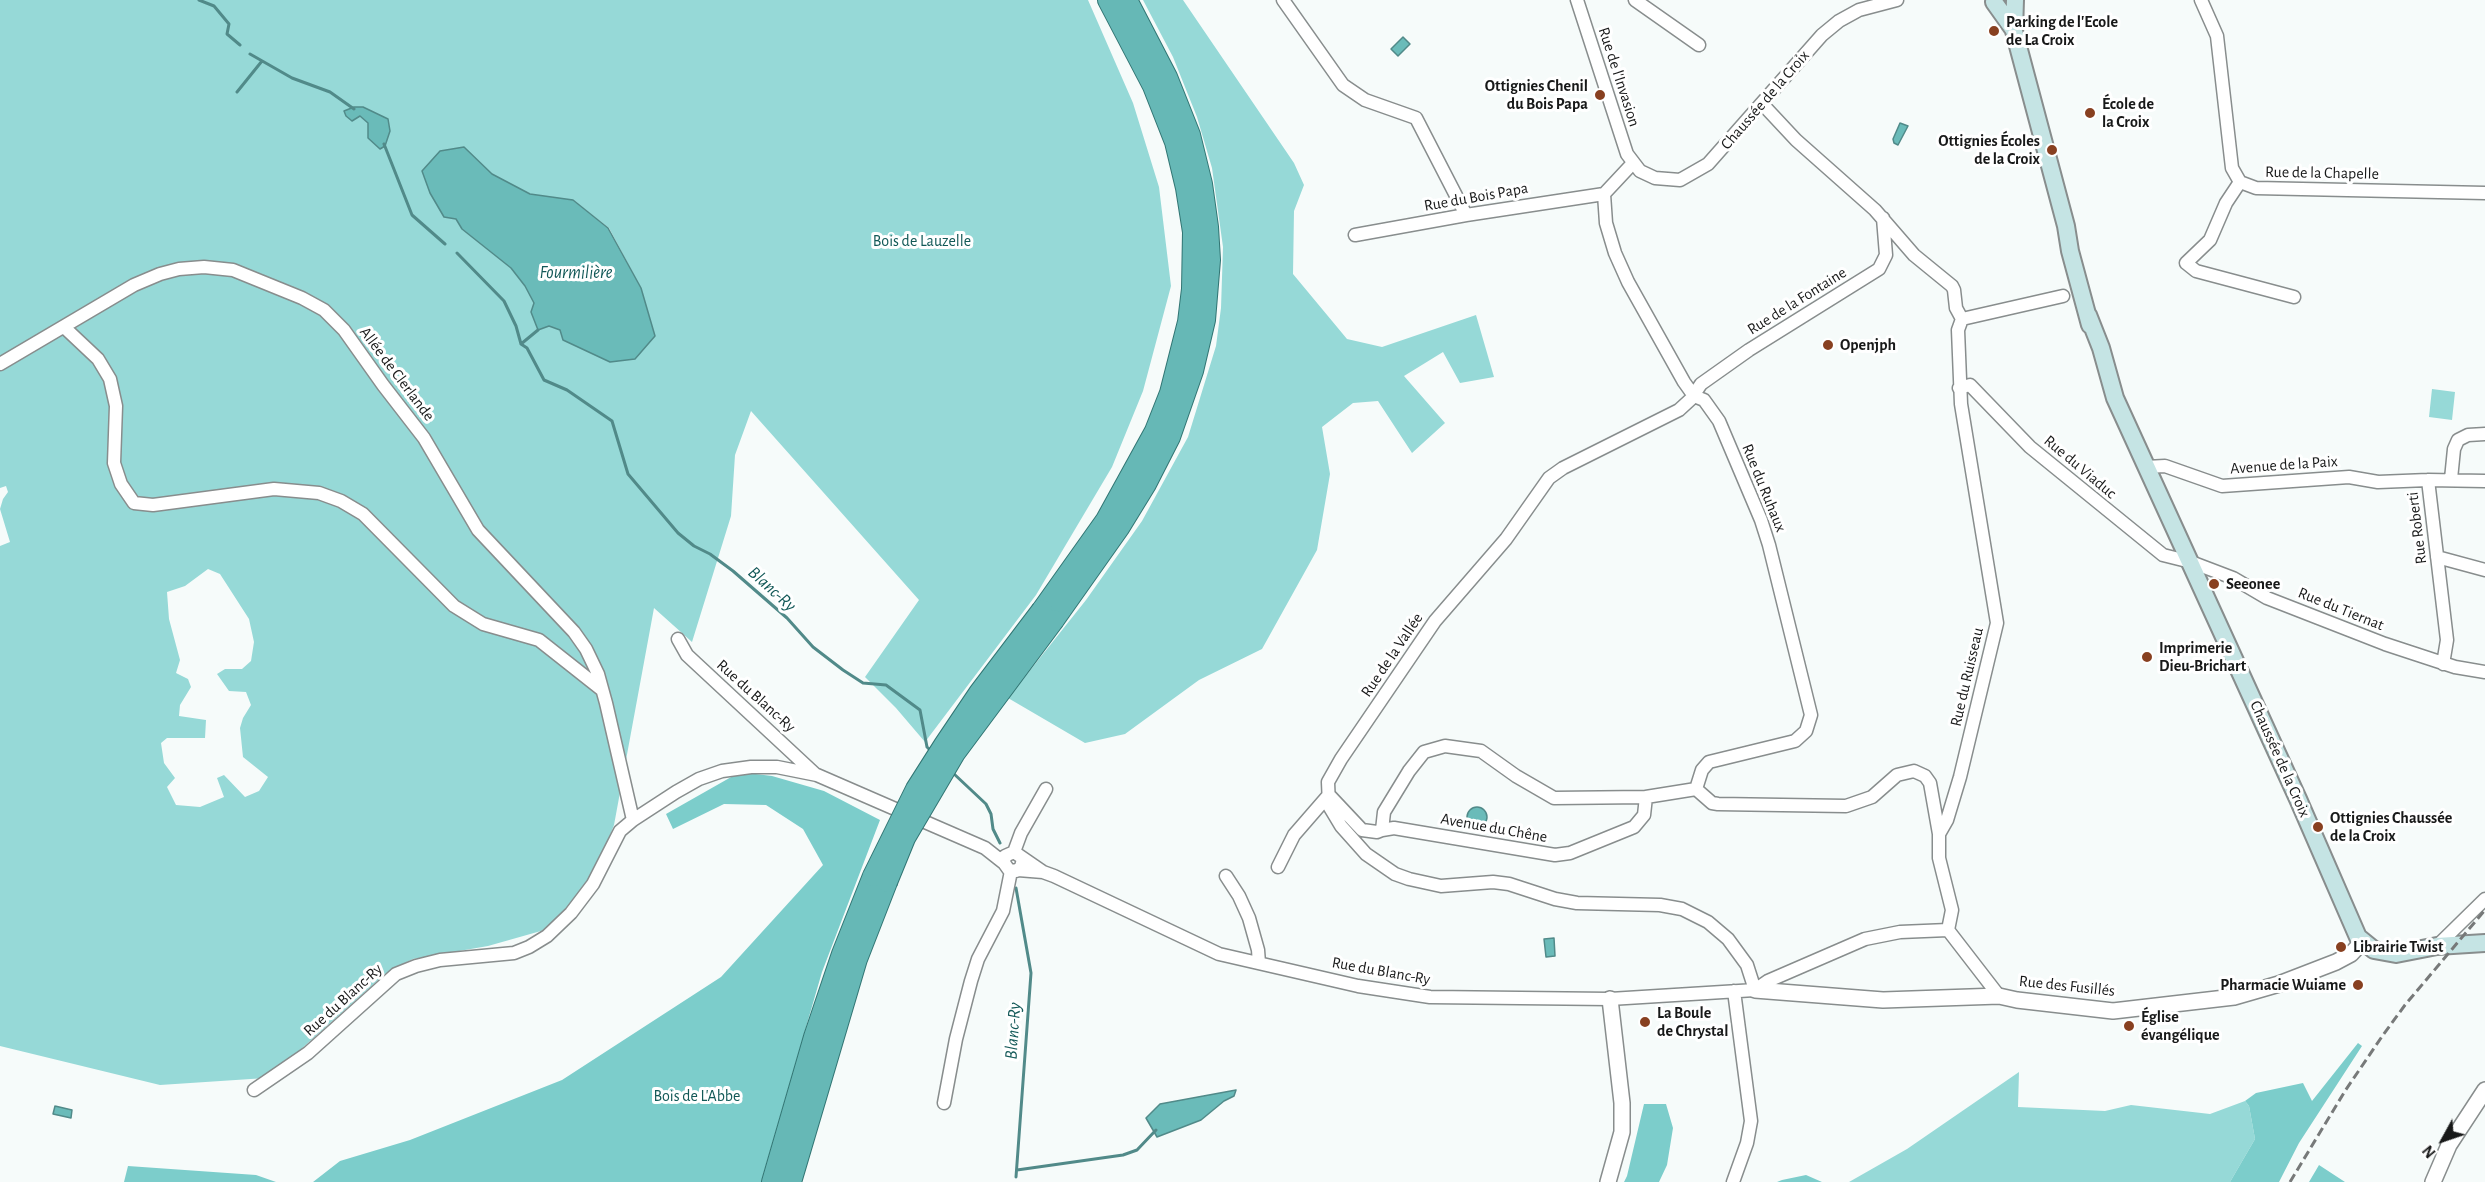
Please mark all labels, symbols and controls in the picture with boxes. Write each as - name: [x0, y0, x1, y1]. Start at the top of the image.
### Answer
- place label: Parking de l'Ecole de La Croix: [2006, 12, 2118, 50]
- marker: Parking de l'Ecole de La Croix: [1987, 24, 2001, 38]
- street label: Rue de l'Invasion: [1594, 25, 1644, 129]
- street label: Chaussée de la Croix: [1717, 46, 1813, 154]
- place label: Ottignies Chenil du Bois Papa: [1485, 76, 1588, 114]
- marker: Ottignies Chenil du Bois Papa: [1593, 88, 1607, 102]
- place label: École de la Croix: [2102, 94, 2154, 132]
- marker: École de la Croix: [2083, 106, 2097, 120]
- place label: Ottignies Écoles de la Croix: [1938, 131, 2040, 169]
- marker: Ottignies Écoles de la Croix: [2045, 143, 2059, 157]
- street label: Rue de la Chapelle: [2265, 162, 2379, 184]
- street label: Rue du Bois Papa: [1422, 178, 1530, 216]
- park label: Bois de Lauzelle: [873, 231, 971, 251]
- water label: Fourmilière: [539, 262, 613, 284]
- street label: Rue de la Fontaine: [1744, 263, 1850, 339]
- street label: Allée de Clerlande: [355, 323, 439, 425]
- place label: Openjph: [1840, 335, 1896, 355]
- marker: Openjph: [1821, 338, 1835, 352]
- street label: Rue du Viaduc: [2040, 431, 2120, 503]
- street label: Rue du Ruhaux: [1738, 441, 1790, 535]
- street label: Avenue de la Paix: [2230, 452, 2338, 478]
- street label: Rue Roberti: [2403, 491, 2431, 565]
- water label: Blanc-Ry: [743, 562, 801, 616]
- place label: Seeonee: [2226, 574, 2280, 594]
- marker: Seeonee: [2207, 577, 2221, 591]
- street label: Rue du Tiernat: [2295, 583, 2387, 635]
- street label: Rue de la Vallée: [1357, 609, 1427, 701]
- street label: Rue du Ruisseau: [1946, 626, 1988, 728]
- place label: Imprimerie Dieu-Brichart: [2159, 638, 2246, 676]
- marker: Imprimerie Dieu-Brichart: [2140, 650, 2154, 664]
- street label: Rue du Blanc-Ry: [713, 656, 799, 736]
- street label: Chaussée de la Croix: [2246, 698, 2314, 820]
- place label: Ottignies Chaussée de la Croix: [2330, 808, 2452, 846]
- street label: Avenue du Chêne: [1439, 809, 1549, 847]
- marker: Ottignies Chaussée de la Croix: [2311, 820, 2325, 834]
- place label: Librairie Twist: [2353, 937, 2443, 957]
- marker: Librairie Twist: [2334, 940, 2348, 954]
- street label: Rue du Blanc-Ry: [1330, 953, 1432, 989]
- street label: Rue du Blanc-Ry: [300, 960, 386, 1040]
- street label: Rue des Fusillés: [2018, 971, 2116, 1001]
- place label: Pharmacie Wuiame: [2220, 975, 2346, 995]
- marker: Pharmacie Wuiame: [2351, 978, 2365, 992]
- water label: Blanc-Ry: [1000, 1002, 1026, 1060]
- place label: La Boule de Chrystal: [1657, 1003, 1728, 1041]
- place label: Église évangélique: [2141, 1007, 2220, 1045]
- marker: La Boule de Chrystal: [1638, 1015, 1652, 1029]
- marker: Église évangélique: [2122, 1019, 2136, 1033]
- park label: Bois de L'Abbe: [654, 1086, 740, 1106]
- north arrow: [2413, 1110, 2473, 1170]
- text: N: [2420, 1142, 2439, 1161]

